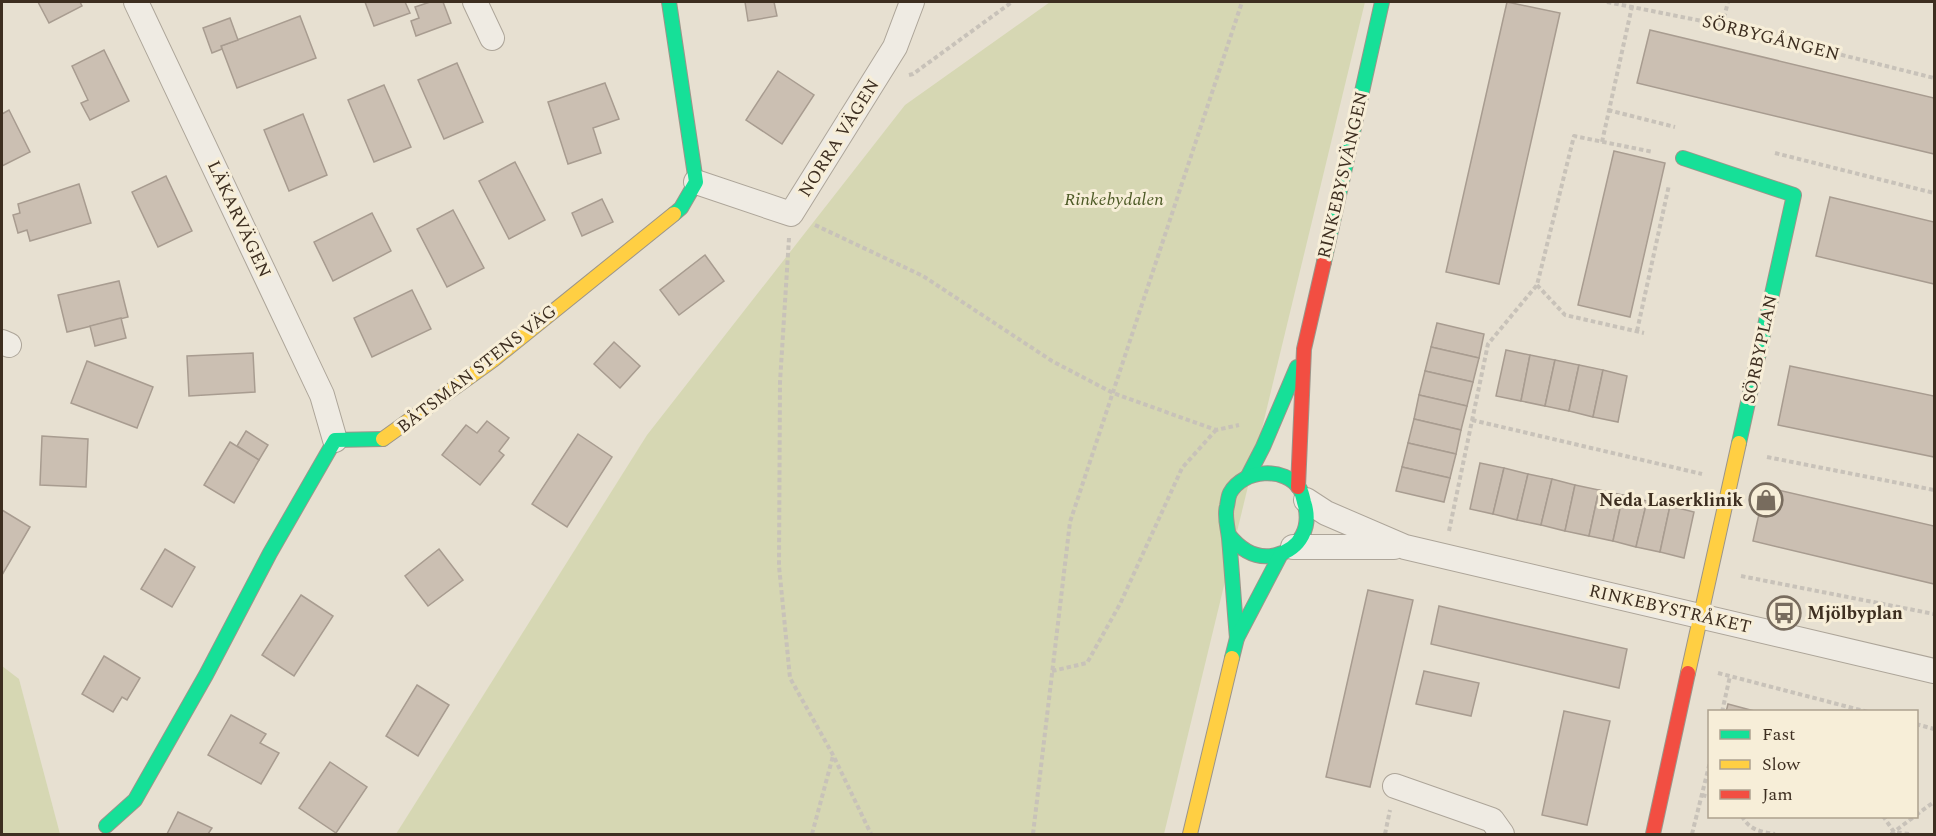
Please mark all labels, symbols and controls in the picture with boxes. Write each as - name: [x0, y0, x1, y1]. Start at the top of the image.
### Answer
- street label: SÖRBYGÅNGEN: [1699, 8, 1843, 68]
- street label: NORRA VÄGEN: [792, 73, 886, 203]
- street label: RINKEBYSVÄNGEN: [1311, 89, 1375, 261]
- street label: LÄKARVÄGEN: [200, 156, 278, 282]
- park label: Rinkebydalen: [1064, 186, 1164, 213]
- street label: SÖRBYPLAN: [1735, 292, 1785, 406]
- street label: BÅTSMAN STENS VÄG: [391, 298, 563, 440]
- shop icon: Neda Laserklinik: [1748, 482, 1784, 518]
- place label: Neda Laserklinik: [1599, 487, 1743, 514]
- street label: RINKEBYSTRÅKET: [1586, 577, 1754, 641]
- bus stop icon: Mjölbyplan: [1766, 595, 1802, 631]
- place label: Mjölbyplan: [1807, 600, 1903, 627]
- legend: [1708, 710, 1918, 818]
- text: Fast: [1762, 721, 1795, 748]
- text: Slow: [1762, 751, 1801, 778]
- text: Jam: [1762, 781, 1793, 808]

